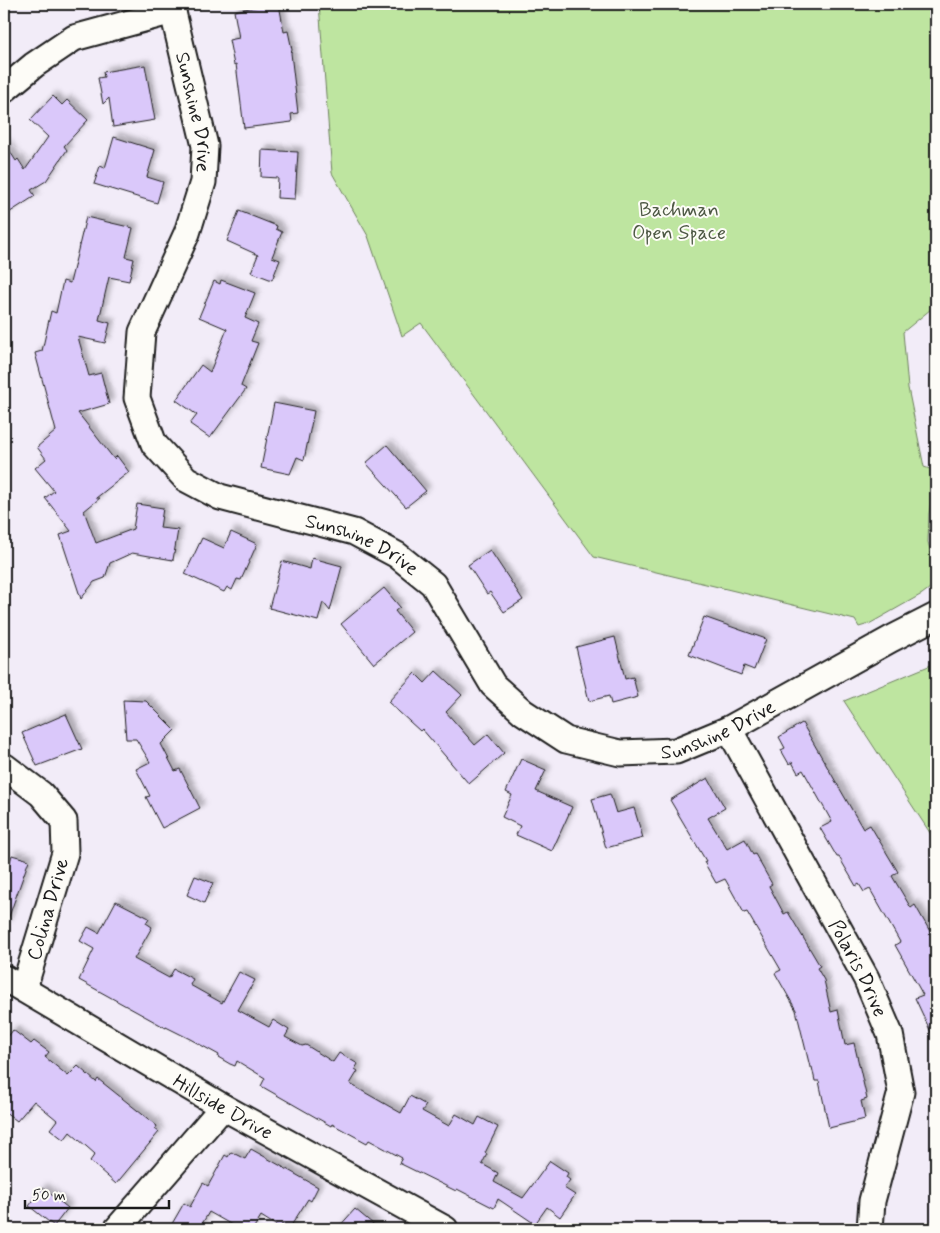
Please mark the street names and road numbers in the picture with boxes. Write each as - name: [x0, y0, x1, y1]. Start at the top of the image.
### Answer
- street label: Sunshine Drive: [168, 49, 218, 173]
- street label: Sunshine Drive: [302, 508, 424, 582]
- street label: Sunshine Drive: [660, 694, 781, 767]
- street label: Colina Drive: [21, 855, 76, 964]
- street label: Polaris Drive: [821, 915, 893, 1021]
- street label: Hillside Drive: [167, 1068, 277, 1147]

